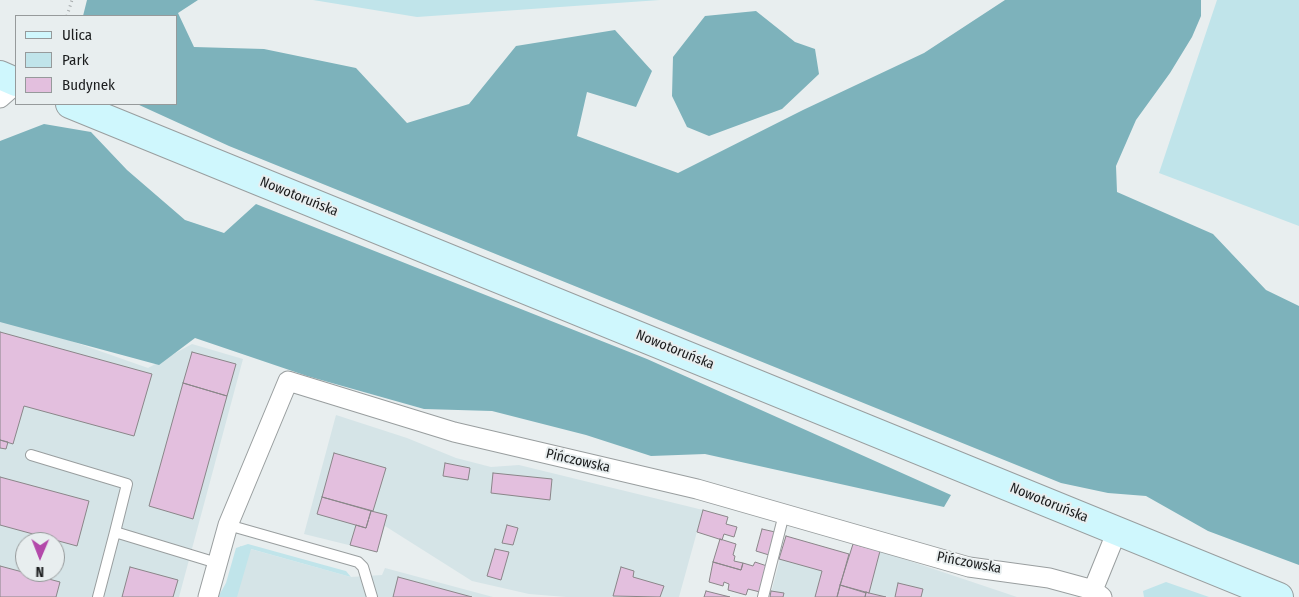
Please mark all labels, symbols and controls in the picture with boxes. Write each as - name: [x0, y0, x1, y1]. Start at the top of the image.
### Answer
- legend: [15, 15, 178, 105]
- text: Ulica: [62, 26, 92, 44]
- text: Park: [62, 51, 89, 69]
- text: Budynek: [62, 76, 115, 94]
- street label: Nowotoruńska: [257, 174, 341, 220]
- street label: Nowotoruńska: [633, 327, 717, 373]
- street label: Pińczowska: [544, 445, 612, 477]
- street label: Nowotoruńska: [1007, 480, 1091, 526]
- north arrow: [15, 532, 65, 582]
- street label: Pińczowska: [935, 549, 1003, 577]
- text: N: [35, 563, 44, 580]

